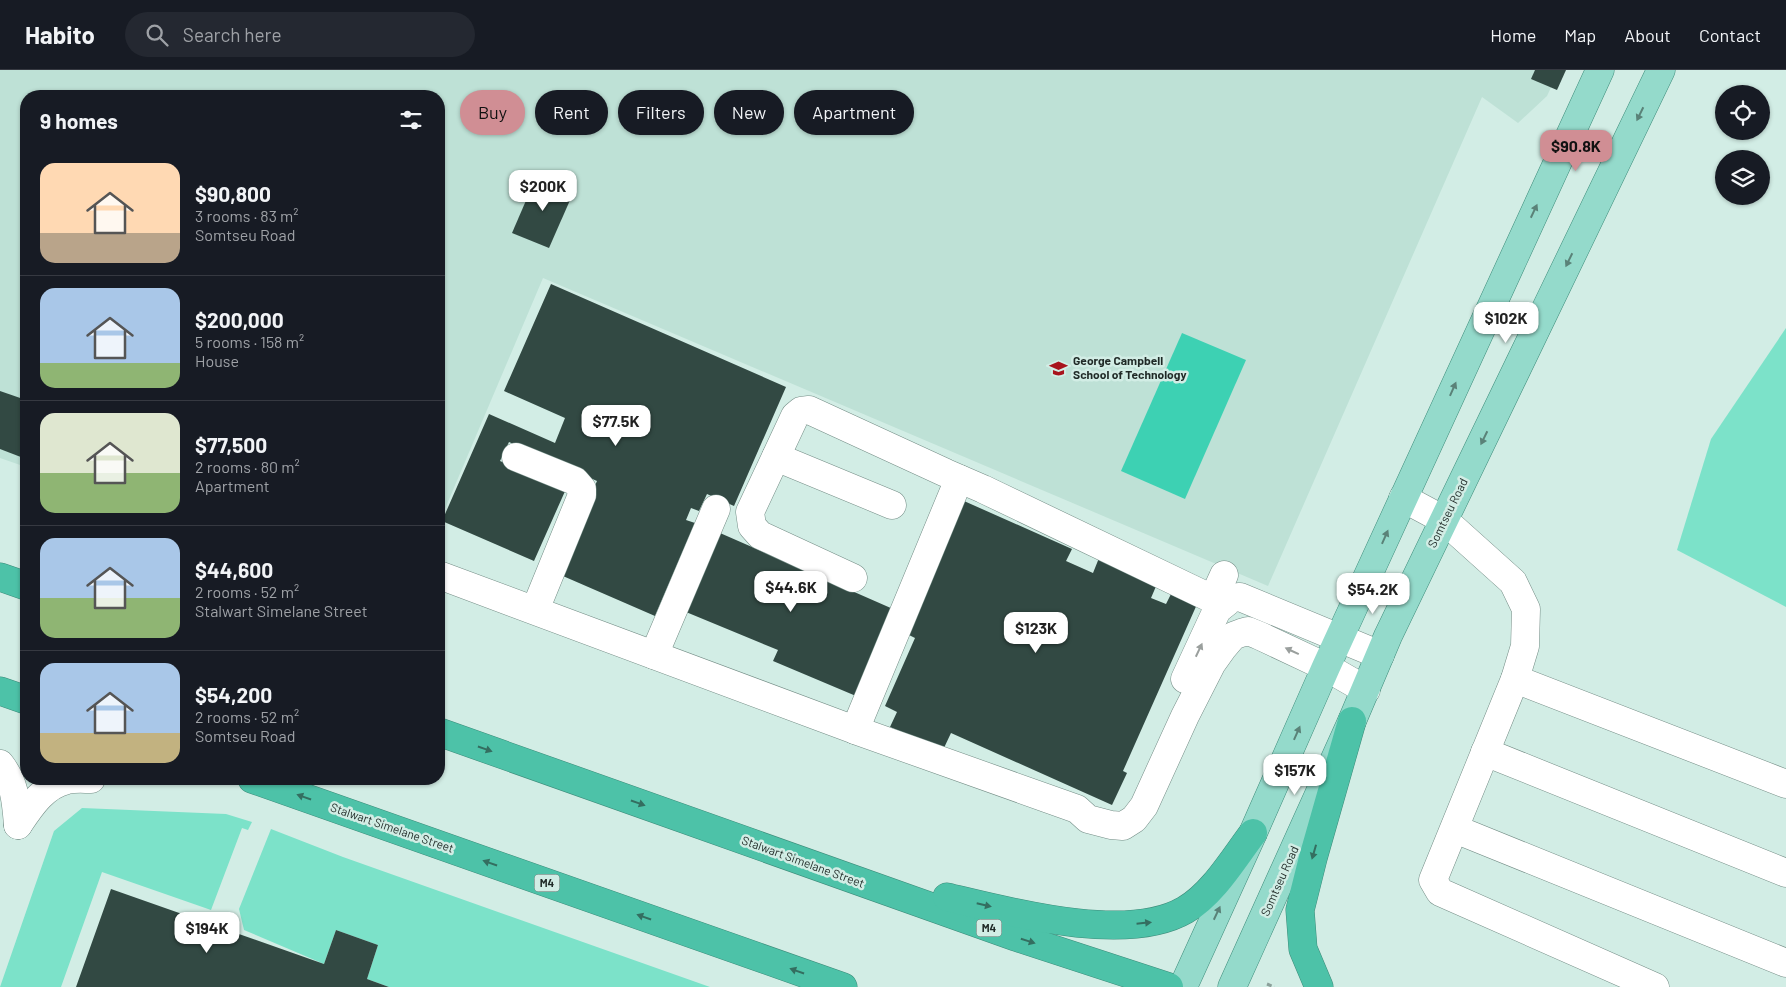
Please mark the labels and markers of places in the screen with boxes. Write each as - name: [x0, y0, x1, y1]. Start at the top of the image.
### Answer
- pin: $90.8K: [1535, 129, 1617, 172]
- pin: $200K: [508, 170, 578, 212]
- pin: $102K: [1471, 302, 1541, 344]
- place label: George Campbell School of Technology: [1073, 353, 1187, 381]
- school or university icon: George Campbell School of Technology: [1049, 358, 1069, 378]
- pin: $77.5K: [575, 404, 657, 447]
- pin: $44.6K: [750, 570, 832, 613]
- pin: $54.2K: [1332, 572, 1414, 615]
- pin: $123K: [1001, 612, 1071, 654]
- pin: $157K: [1260, 754, 1330, 796]
- pin: $194K: [172, 912, 242, 954]

